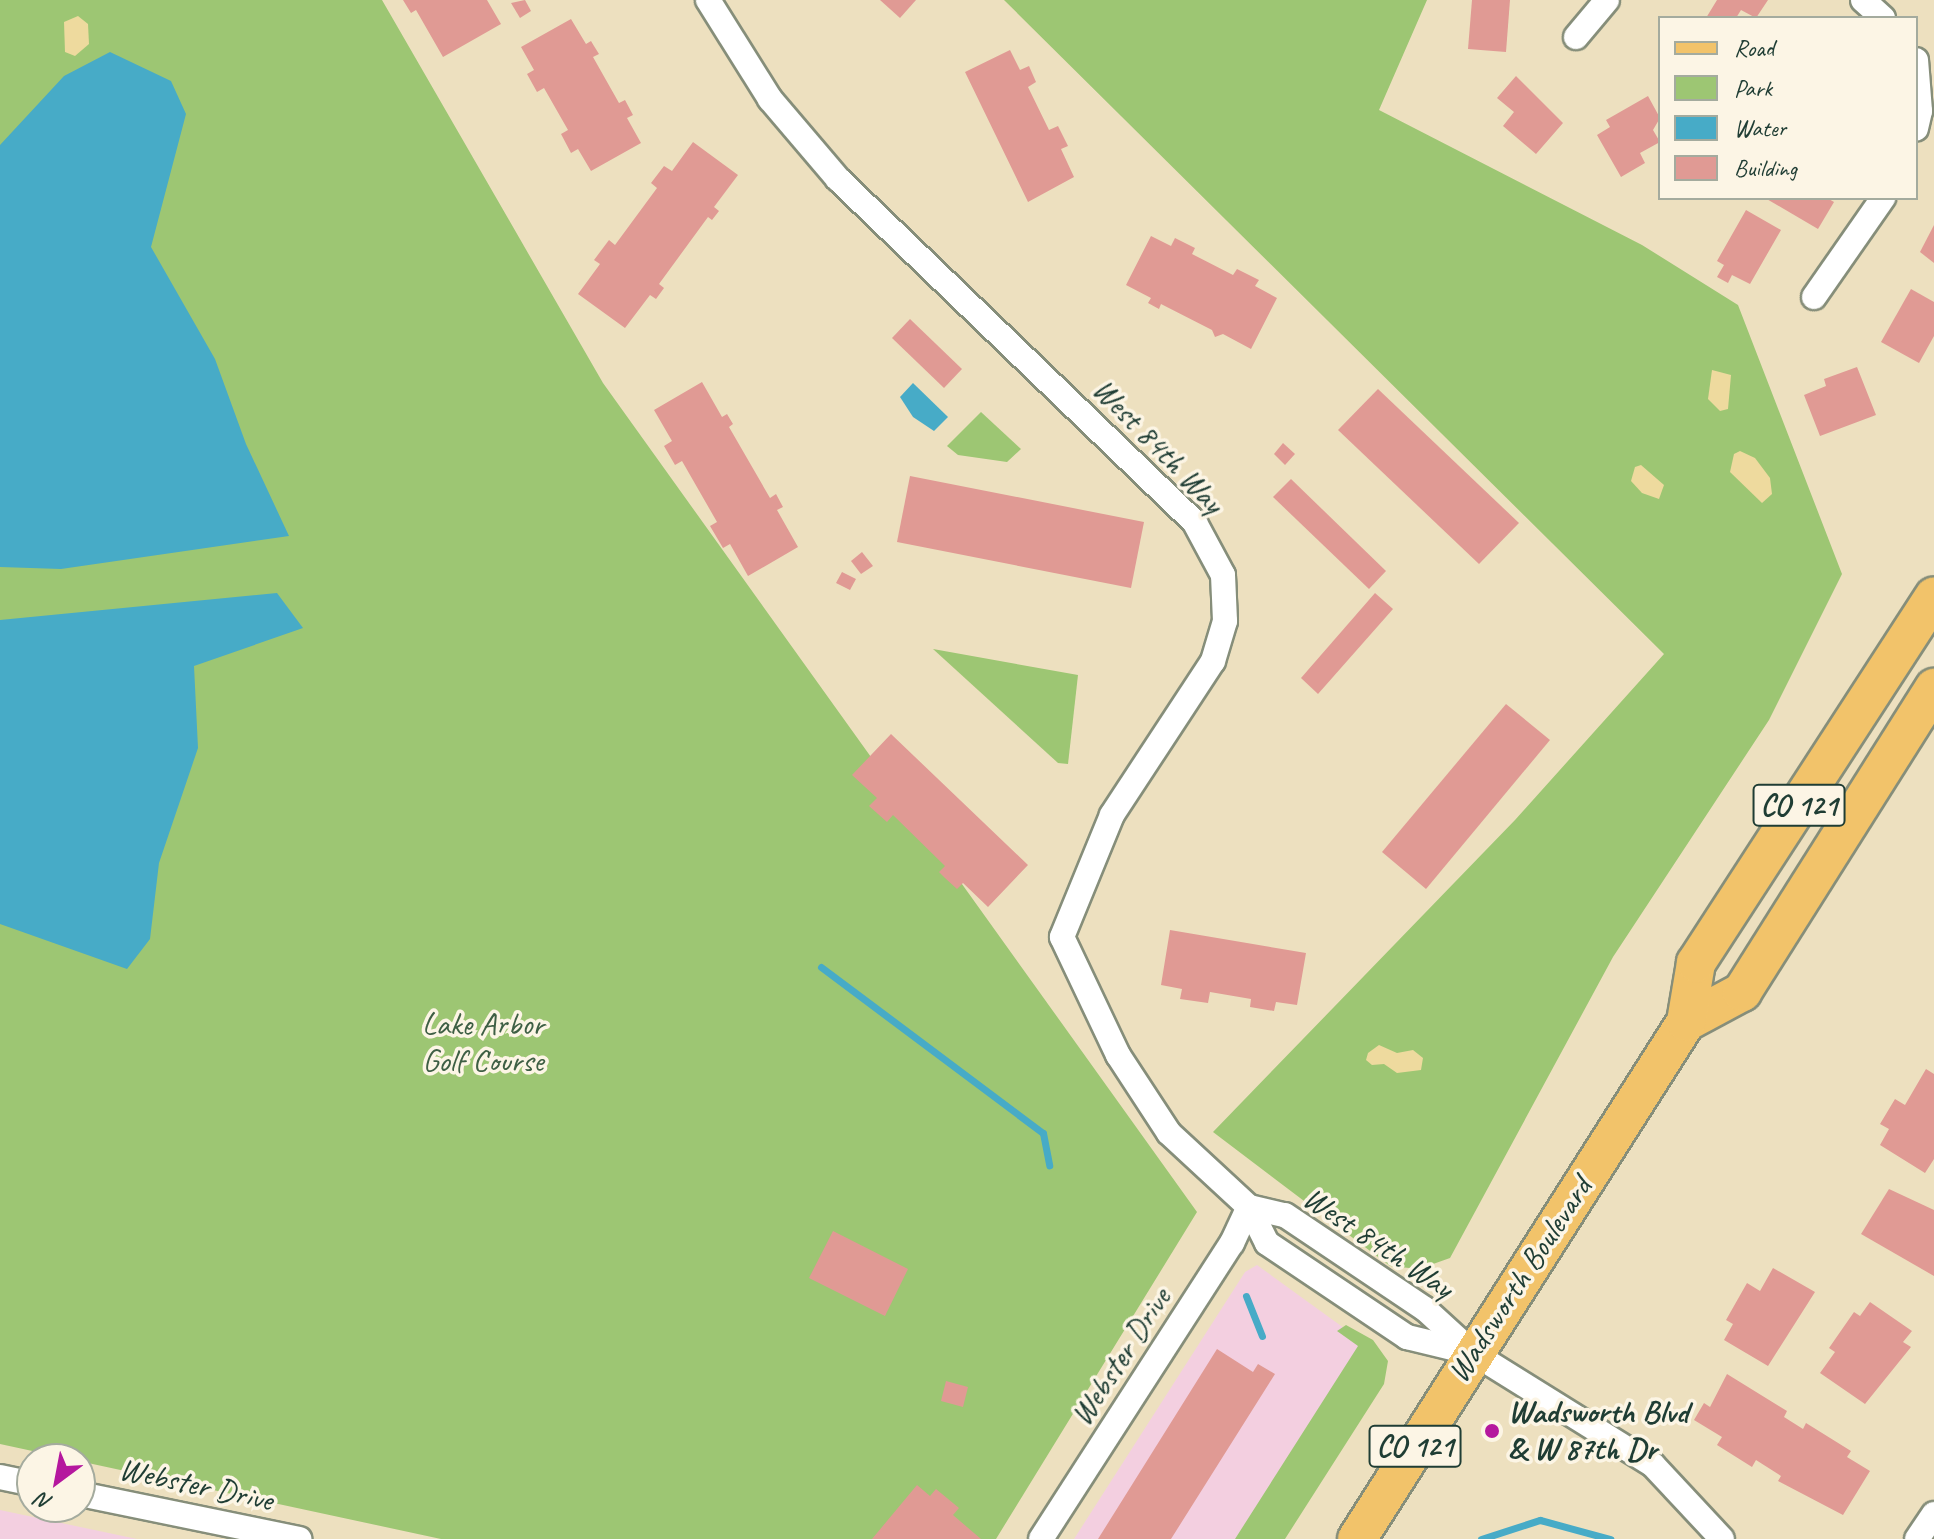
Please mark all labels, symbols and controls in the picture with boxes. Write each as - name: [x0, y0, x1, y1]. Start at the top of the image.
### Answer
- legend: [1658, 16, 1918, 200]
- text: Road: [1734, 33, 1774, 63]
- text: Park: [1734, 73, 1772, 103]
- text: Water: [1734, 113, 1786, 143]
- text: Building: [1734, 153, 1797, 183]
- street label: West 84th Way: [1084, 371, 1232, 521]
- road number: CO 121: [1751, 779, 1847, 831]
- park label: Lake Arbor Golf Course: [422, 1006, 544, 1081]
- street label: Wadsworth Boulevard: [1439, 1170, 1601, 1390]
- street label: West 84th Way: [1296, 1179, 1460, 1307]
- street label: Webster Drive: [1062, 1281, 1180, 1433]
- place label: Wadsworth Blvd & W 87th Dr: [1508, 1394, 1688, 1469]
- road number: CO 121: [1367, 1420, 1463, 1472]
- marker: Wadsworth Blvd & W 87th Dr: [1483, 1422, 1501, 1440]
- north arrow: [16, 1443, 96, 1523]
- street label: Webster Drive: [116, 1450, 276, 1520]
- text: N: [31, 1486, 58, 1517]

